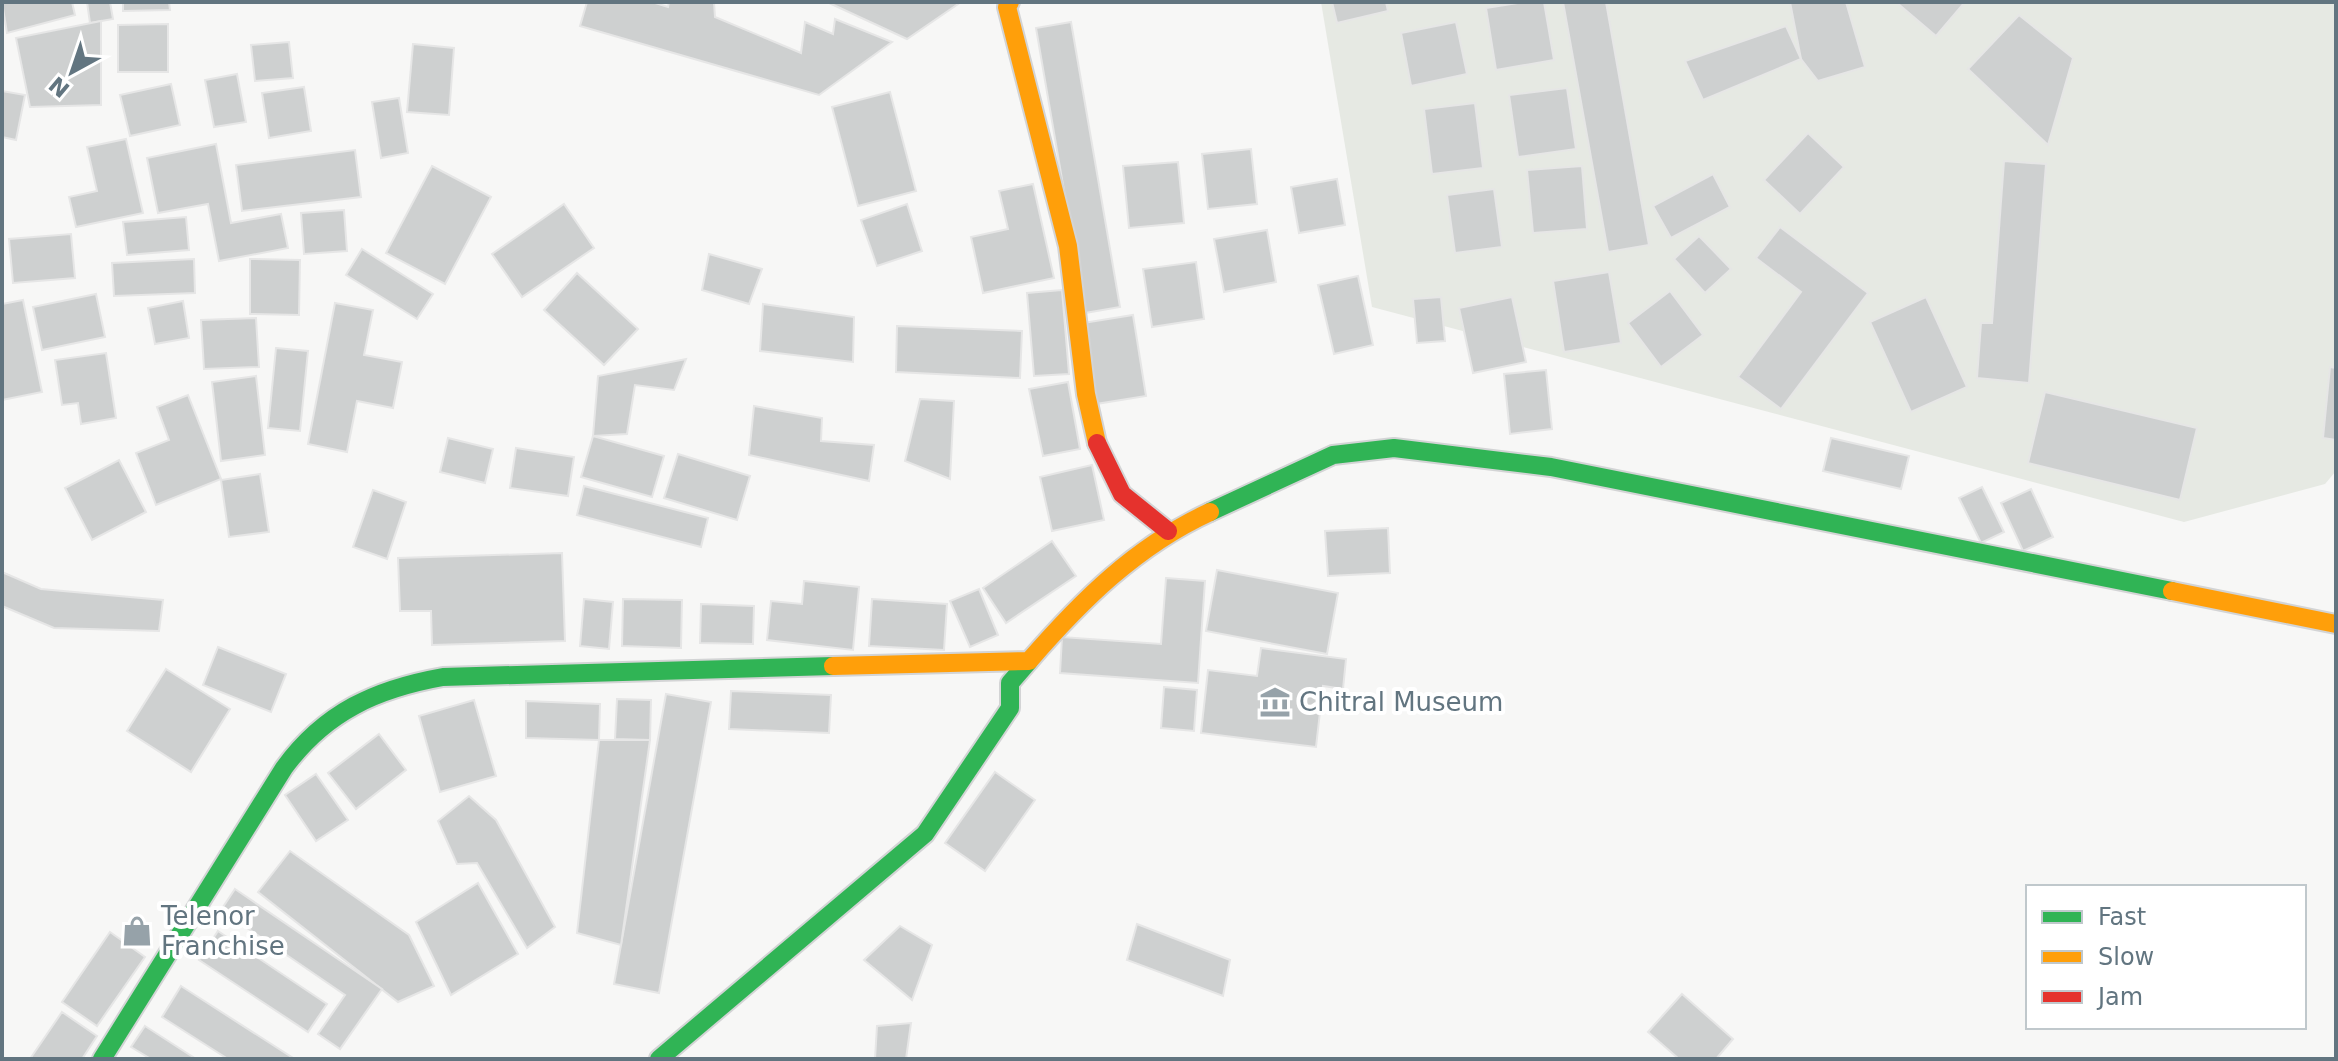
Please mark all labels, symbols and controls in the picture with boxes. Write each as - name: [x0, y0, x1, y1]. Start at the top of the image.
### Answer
- north arrow: [32, 32, 112, 112]
- text: N: [44, 71, 75, 102]
- museum icon: Chitral Museum: [1258, 685, 1292, 719]
- place label: Chitral Museum: [1299, 687, 1503, 717]
- legend: [2026, 885, 2306, 1029]
- place label: Telenor Franchise: [160, 901, 285, 961]
- text: Fast: [2098, 903, 2146, 931]
- shop icon: Telenor Franchise: [120, 914, 154, 948]
- text: Slow: [2098, 943, 2154, 971]
- text: Jam: [2096, 983, 2143, 1011]

